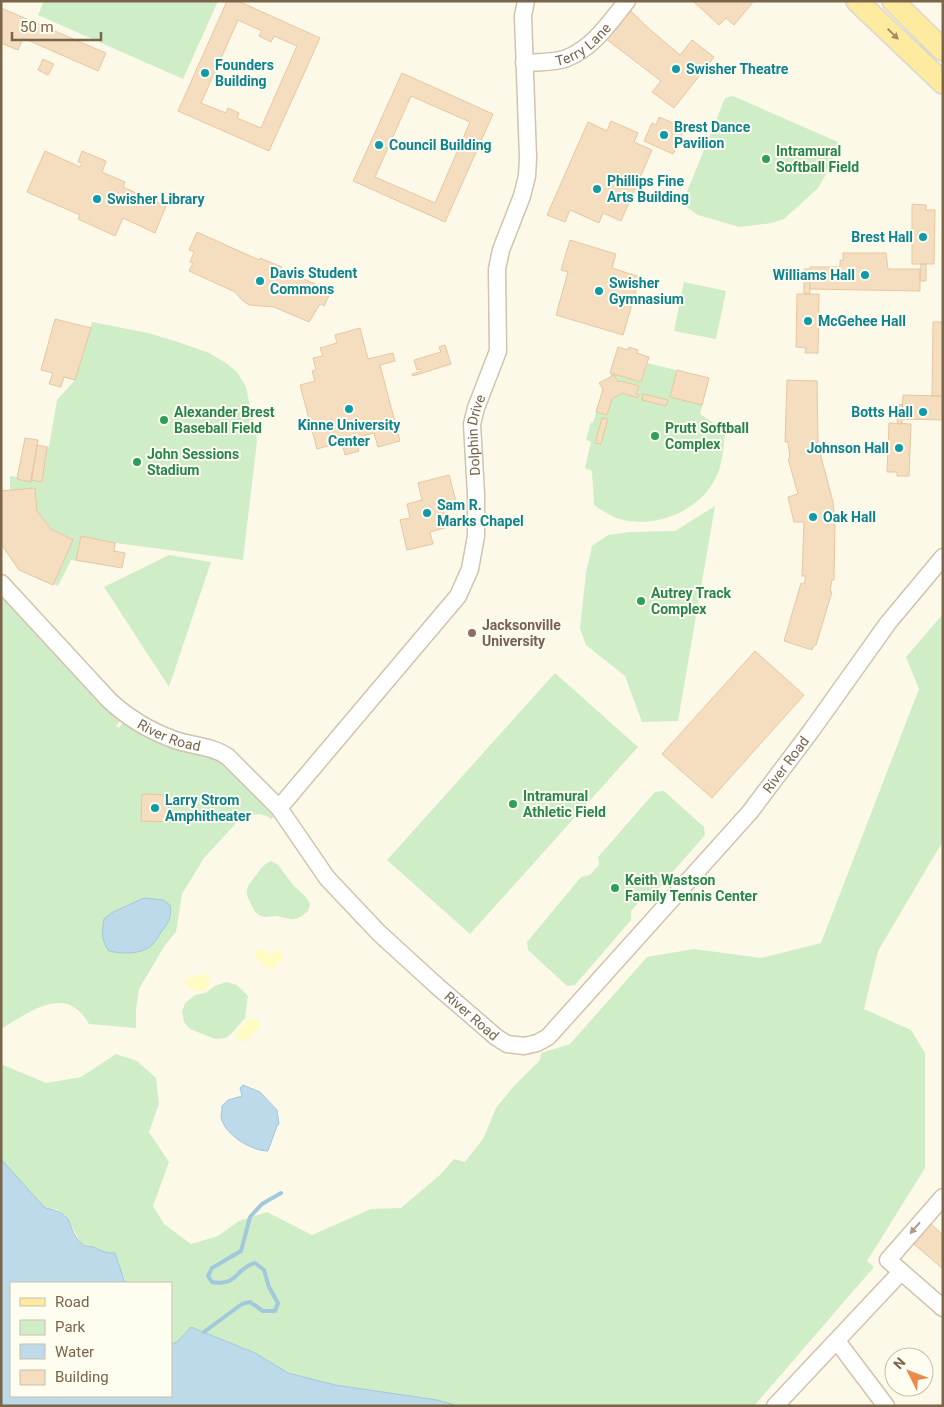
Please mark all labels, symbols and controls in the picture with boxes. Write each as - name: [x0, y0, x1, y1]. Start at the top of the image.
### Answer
- scale bar: [12, 10, 101, 42]
- text: 50 m: [20, 18, 54, 36]
- street label: Terry Lane: [554, 20, 614, 69]
- one-way arrow: [887, 28, 899, 40]
- place label: Founders Building: [215, 57, 274, 89]
- place label: Swisher Theatre: [686, 61, 789, 77]
- marker: Swisher Theatre: [670, 63, 682, 75]
- marker: Founders Building: [199, 67, 211, 79]
- place label: Brest Dance Pavilion: [674, 119, 751, 151]
- marker: Brest Dance Pavilion: [658, 129, 670, 141]
- place label: Council Building: [389, 137, 492, 153]
- marker: Council Building: [373, 139, 385, 151]
- place label: Intramural Softball Field: [776, 143, 859, 175]
- marker: Intramural Softball Field: [760, 153, 772, 165]
- place label: Phillips Fine Arts Building: [607, 173, 689, 205]
- marker: Phillips Fine Arts Building: [591, 183, 603, 195]
- place label: Swisher Library: [107, 191, 206, 207]
- marker: Swisher Library: [91, 193, 103, 205]
- place label: Brest Hall: [851, 229, 913, 245]
- marker: Brest Hall: [917, 231, 929, 243]
- place label: Davis Student Commons: [270, 265, 357, 297]
- place label: Williams Hall: [773, 267, 855, 283]
- marker: Williams Hall: [859, 269, 871, 281]
- marker: Davis Student Commons: [254, 275, 266, 287]
- place label: Swisher Gymnasium: [609, 275, 684, 307]
- marker: Swisher Gymnasium: [593, 285, 605, 297]
- place label: McGehee Hall: [818, 313, 906, 329]
- marker: McGehee Hall: [802, 315, 814, 327]
- street label: Dolphin Drive: [464, 392, 488, 476]
- marker: Kinne University Center: [343, 403, 355, 415]
- place label: Alexander Brest Baseball Field: [174, 404, 275, 436]
- place label: Botts Hall: [851, 404, 913, 420]
- marker: Botts Hall: [917, 406, 929, 418]
- marker: Alexander Brest Baseball Field: [158, 414, 170, 426]
- place label: Kinne University Center: [298, 417, 401, 449]
- place label: Prutt Softball Complex: [665, 420, 749, 452]
- marker: Prutt Softball Complex: [649, 430, 661, 442]
- place label: Johnson Hall: [806, 440, 889, 456]
- marker: Johnson Hall: [893, 442, 905, 454]
- place label: John Sessions Stadium: [147, 446, 239, 478]
- marker: John Sessions Stadium: [131, 456, 143, 468]
- place label: Sam R. Marks Chapel: [437, 497, 524, 529]
- marker: Sam R. Marks Chapel: [421, 507, 433, 519]
- place label: Oak Hall: [823, 509, 876, 525]
- marker: Oak Hall: [807, 511, 819, 523]
- place label: Autrey Track Complex: [651, 585, 731, 617]
- marker: Autrey Track Complex: [635, 595, 647, 607]
- place label: Jacksonville University: [482, 617, 561, 649]
- marker: Jacksonville University: [466, 627, 478, 639]
- street label: River Road: [135, 716, 202, 754]
- street label: River Road: [759, 733, 812, 796]
- place label: Intramural Athletic Field: [523, 788, 606, 820]
- place label: Larry Strom Amphitheater: [165, 792, 251, 824]
- marker: Intramural Athletic Field: [507, 798, 519, 810]
- marker: Larry Strom Amphitheater: [149, 802, 161, 814]
- place label: Keith Wastson Family Tennis Center: [625, 872, 757, 904]
- marker: Keith Wastson Family Tennis Center: [609, 882, 621, 894]
- street label: River Road: [441, 988, 502, 1044]
- one-way arrow: [909, 1222, 921, 1234]
- legend: [10, 1282, 172, 1397]
- text: Road: [55, 1293, 89, 1311]
- text: Park: [55, 1318, 86, 1336]
- text: Water: [55, 1343, 94, 1361]
- north arrow: [884, 1347, 934, 1397]
- text: N: [890, 1354, 909, 1372]
- text: Building: [55, 1368, 109, 1386]

